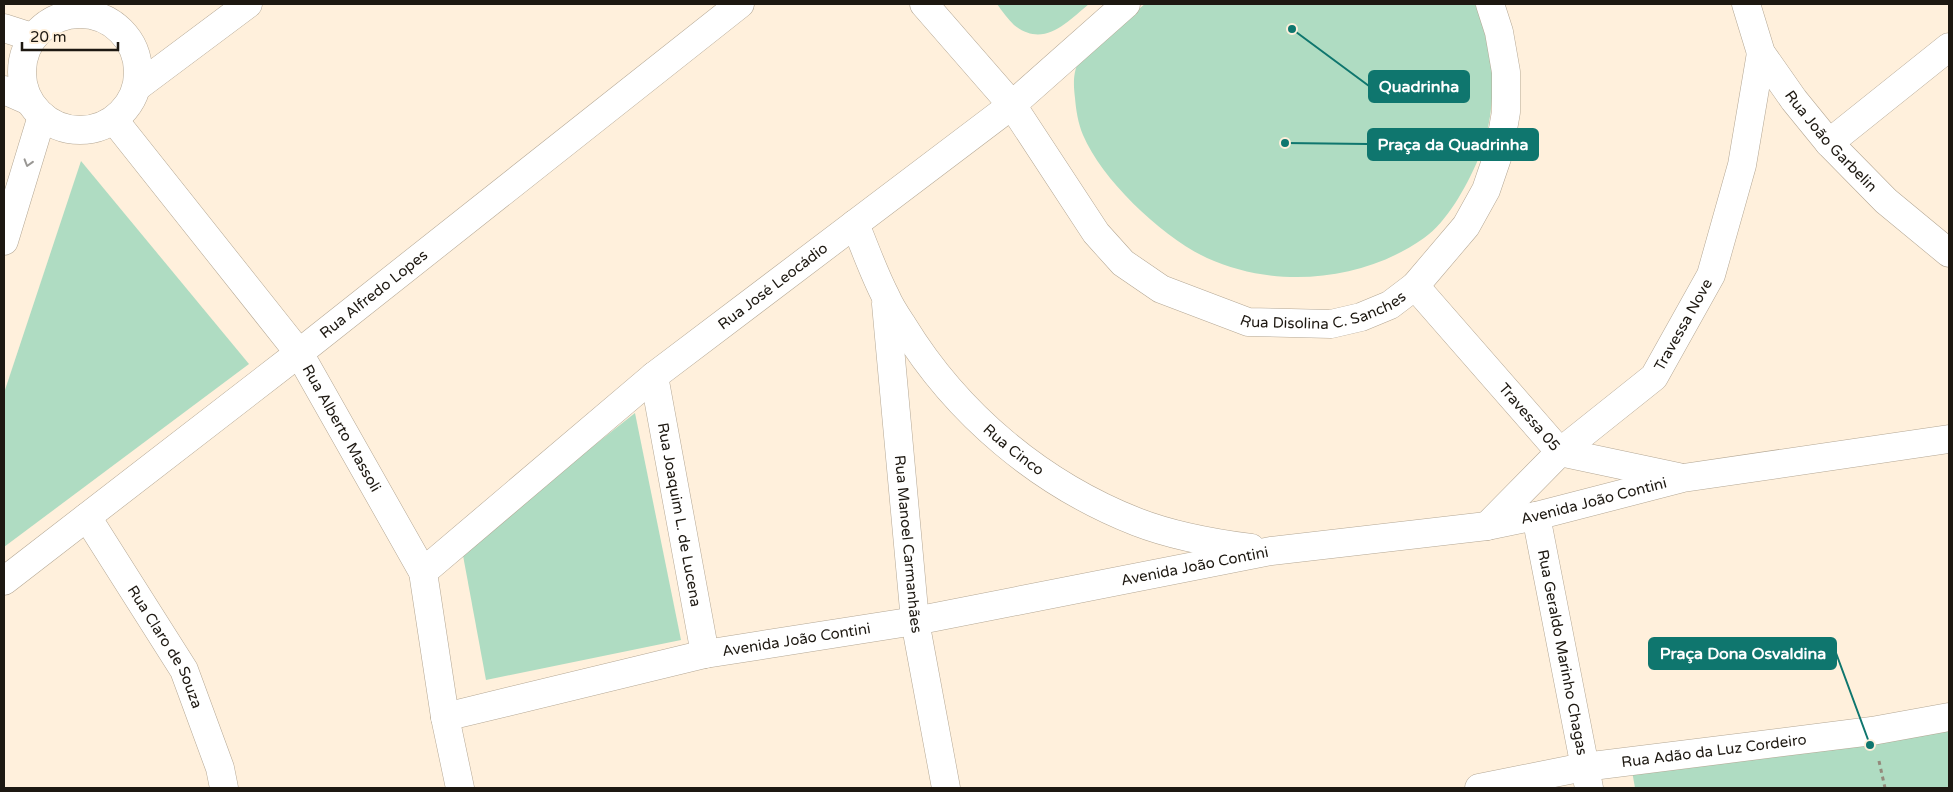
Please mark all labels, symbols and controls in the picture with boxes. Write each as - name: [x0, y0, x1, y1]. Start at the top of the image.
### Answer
- scale bar: [22, 20, 119, 52]
- text: 20 m: [30, 28, 67, 46]
- callout: Quadrinha: [1369, 71, 1469, 102]
- text: Quadrinha: [1379, 77, 1459, 97]
- street label: Rua João Garbelin: [1781, 87, 1881, 196]
- callout: Praça da Quadrinha: [1368, 129, 1538, 160]
- text: Praça da Quadrinha: [1378, 135, 1528, 155]
- one-way arrow: [23, 158, 33, 167]
- street label: Rua José Leocádio: [714, 239, 831, 333]
- street label: Rua Alfredo Lopes: [316, 246, 431, 342]
- street label: Travessa Nove: [1650, 276, 1716, 374]
- street label: Rua Disolina C. Sanches: [1238, 287, 1409, 333]
- street label: Rua Alberto Massoli: [298, 361, 385, 495]
- street label: Travessa 05: [1495, 379, 1564, 455]
- street label: Rua Cinco: [980, 420, 1048, 479]
- street label: Rua Joaquim L. de Lucena: [654, 421, 705, 608]
- street label: Rua Manoel Carmanhães: [891, 454, 926, 635]
- street label: Avenida João Contini: [1519, 474, 1669, 528]
- street label: Avenida João Contini: [1119, 543, 1270, 589]
- street label: Rua Geraldo Marinho Chagas: [1534, 548, 1591, 757]
- street label: Rua Claro de Souza: [124, 582, 206, 711]
- street label: Avenida João Contini: [721, 619, 872, 660]
- callout: Praça Dona Osvaldina: [1649, 638, 1836, 669]
- text: Praça Dona Osvaldina: [1660, 644, 1826, 664]
- street label: Rua Adão da Luz Cordeiro: [1620, 730, 1807, 771]

